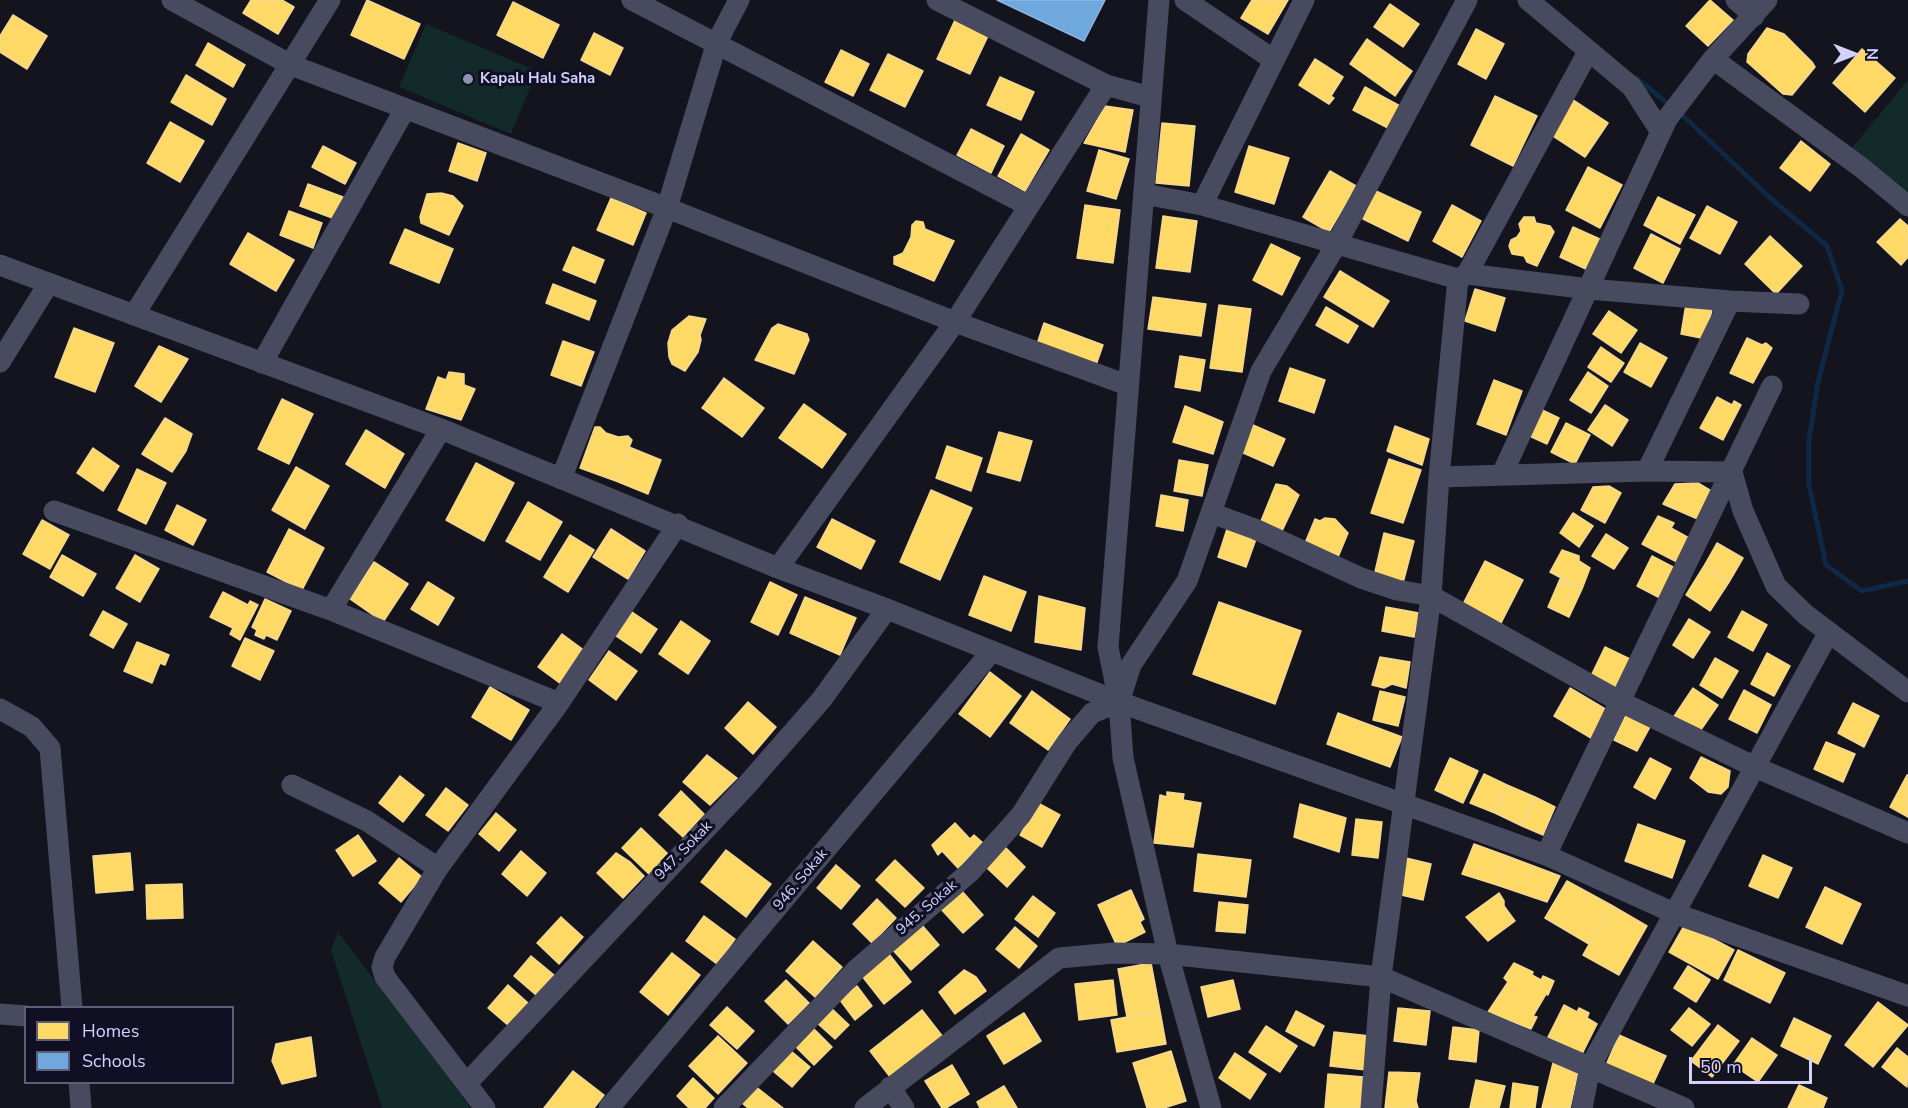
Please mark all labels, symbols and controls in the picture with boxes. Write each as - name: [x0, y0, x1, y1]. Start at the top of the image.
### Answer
- north arrow: [1824, 24, 1884, 84]
- text: N: [1861, 48, 1883, 60]
- place label: Kapalı Halı Saha: [480, 70, 595, 88]
- marker: Kapalı Halı Saha: [461, 72, 475, 86]
- street label: 947. Sokak: [652, 818, 716, 884]
- street label: 946. Sokak: [770, 846, 832, 914]
- street label: 945. Sokak: [893, 877, 961, 939]
- legend: [24, 1006, 234, 1084]
- text: Homes: [82, 1019, 139, 1043]
- scale bar: [1692, 1045, 1815, 1083]
- text: Schools: [82, 1049, 146, 1073]
- text: 50 m: [1700, 1055, 1742, 1079]

